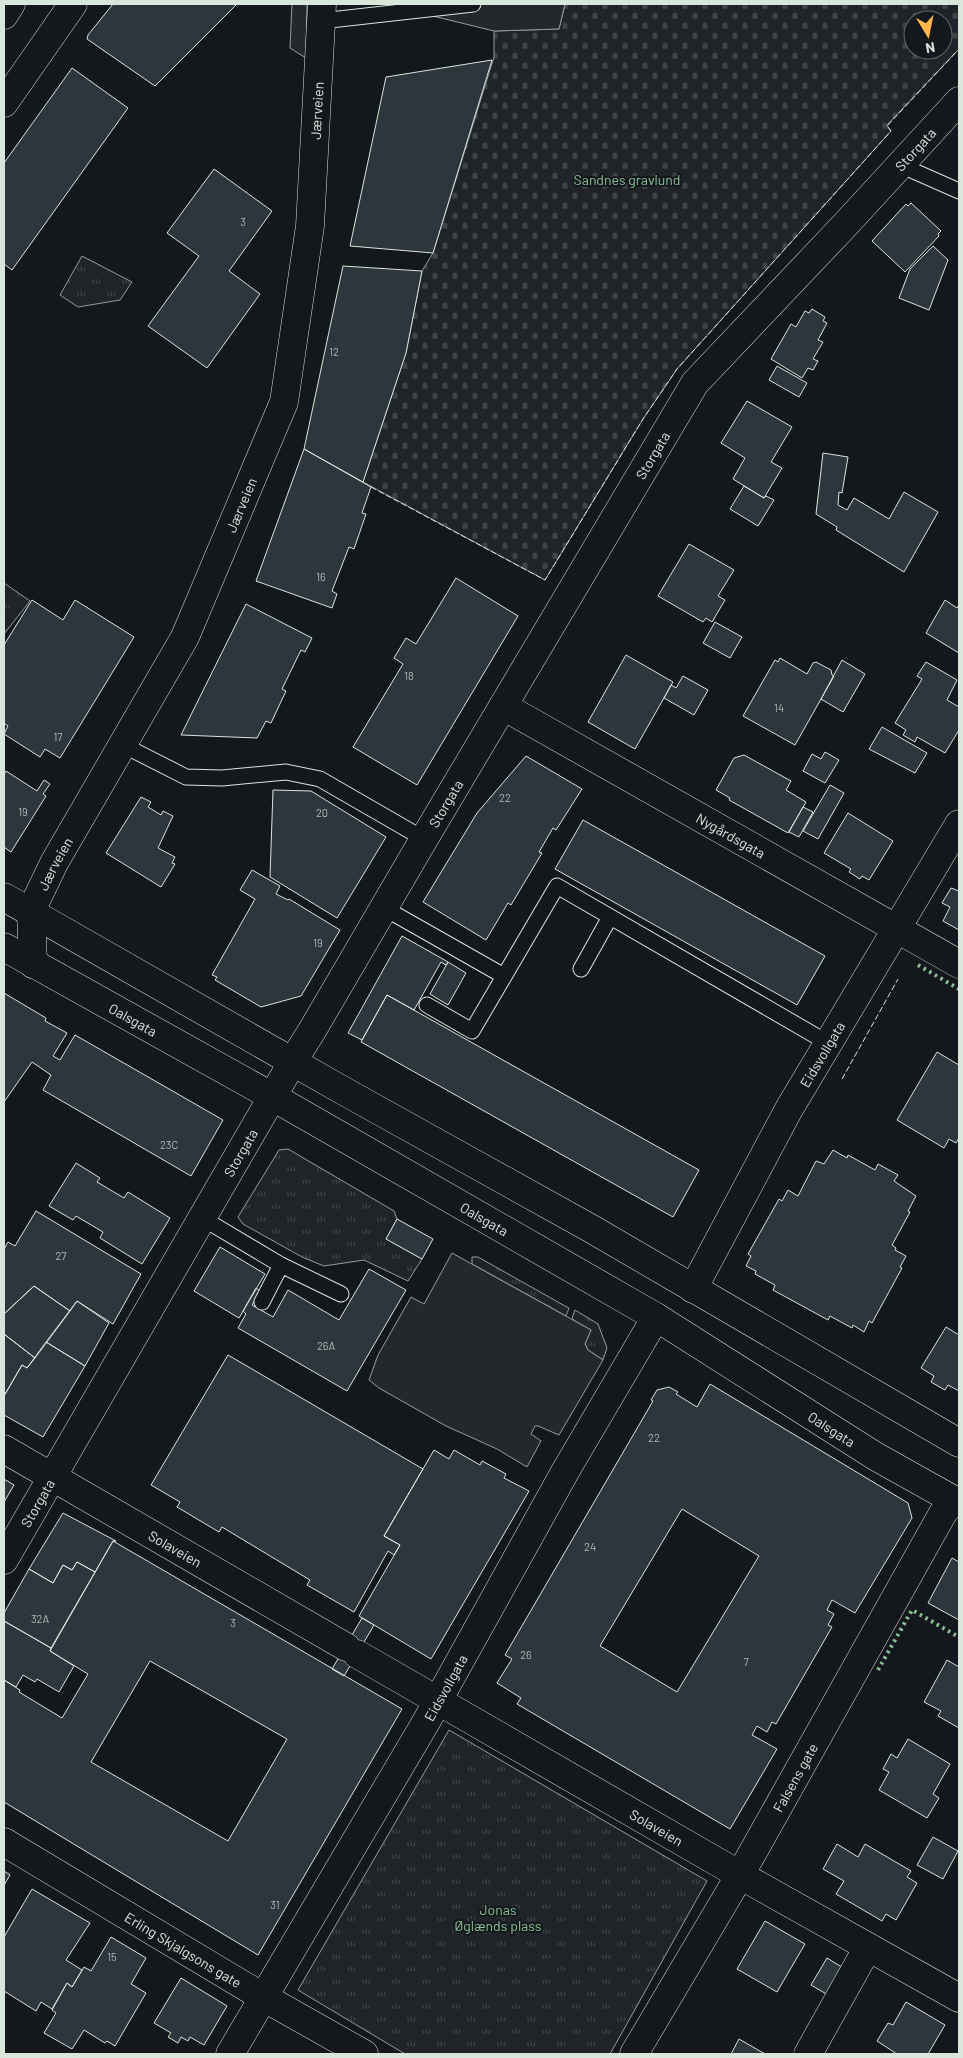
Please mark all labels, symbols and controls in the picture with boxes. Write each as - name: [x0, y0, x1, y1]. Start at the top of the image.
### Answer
- north arrow: [903, 10, 953, 60]
- text: N: [924, 39, 936, 57]
- street label: Jærveien: [306, 81, 326, 140]
- street label: Storgata: [891, 124, 939, 174]
- park label: Sandnes gravlund: [574, 171, 680, 188]
- house number: 3: [240, 215, 246, 228]
- house number: 12: [329, 345, 339, 358]
- street label: Storgata: [631, 428, 673, 482]
- street label: Jærveien: [222, 475, 260, 535]
- house number: 16: [316, 570, 326, 583]
- house number: 18: [404, 669, 414, 682]
- house number: 14: [774, 701, 784, 714]
- house number: 17: [53, 730, 63, 743]
- street label: Storgata: [425, 776, 466, 830]
- house number: 22: [499, 791, 511, 804]
- house number: 19: [18, 805, 28, 818]
- house number: 20: [316, 806, 328, 819]
- street label: Nygårdsgata: [694, 809, 769, 861]
- street label: Jærveien: [34, 834, 76, 893]
- house number: 19: [313, 936, 323, 949]
- street label: Oalsgata: [106, 999, 160, 1039]
- street label: Eidsvollgata: [796, 1018, 848, 1090]
- street label: Storgata: [220, 1125, 261, 1179]
- house number: 23C: [160, 1138, 178, 1151]
- street label: Oalsgata: [458, 1198, 512, 1239]
- house number: 27: [55, 1249, 67, 1262]
- house number: 26A: [317, 1339, 335, 1352]
- street label: Oalsgata: [805, 1407, 859, 1450]
- house number: 22: [648, 1431, 660, 1444]
- street label: Storgata: [17, 1476, 58, 1530]
- street label: Solaveien: [146, 1526, 205, 1570]
- house number: 24: [584, 1540, 596, 1553]
- house number: 32A: [31, 1612, 49, 1625]
- house number: 3: [230, 1616, 236, 1629]
- house number: 26: [520, 1648, 532, 1661]
- street label: Eidsvollgata: [420, 1651, 470, 1724]
- house number: 7: [743, 1655, 749, 1668]
- street label: Falsens gate: [769, 1740, 821, 1815]
- street label: Solaveien: [627, 1805, 686, 1849]
- house number: 31: [270, 1898, 280, 1911]
- park label: Jonas Øglænds plass: [454, 1901, 542, 1934]
- street label: Erling Skjalgsons gate: [122, 1908, 245, 1991]
- house number: 15: [107, 1950, 117, 1963]

